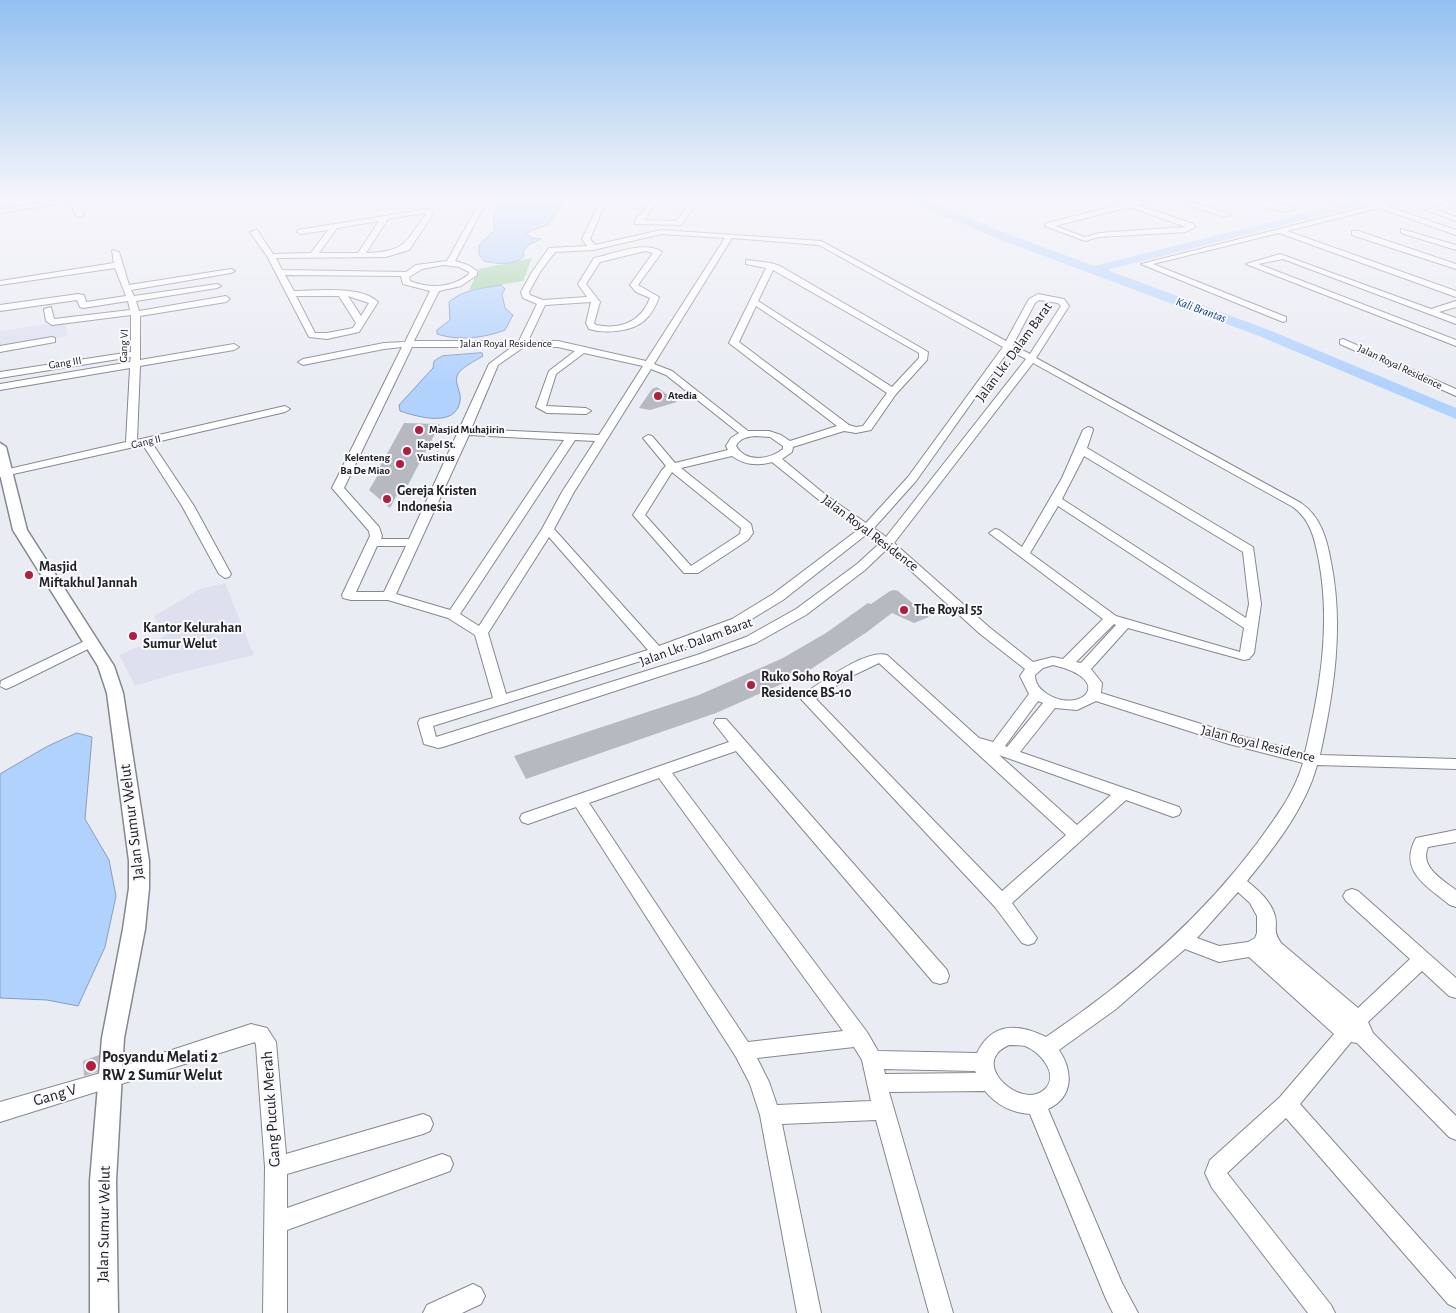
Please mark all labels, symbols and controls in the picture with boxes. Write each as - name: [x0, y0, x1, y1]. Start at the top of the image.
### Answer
- water label: Kali Brantas: [1174, 294, 1228, 326]
- street label: Jalan Lkr. Dalam Barat: [972, 299, 1056, 405]
- street label: Gang VI: [117, 329, 131, 363]
- street label: Jalan Royal Residence: [460, 337, 552, 351]
- street label: Jalan Royal Residence: [1356, 342, 1444, 392]
- street label: Gang III: [48, 354, 82, 372]
- place label: Atedia: [668, 389, 697, 403]
- marker: Atedia: [652, 390, 664, 402]
- place label: Masjid Muhajirin: [429, 423, 505, 437]
- marker: Masjid Muhajirin: [413, 424, 425, 436]
- street label: Gang II: [130, 432, 162, 452]
- place label: Kapel St. Yustinus: [417, 438, 456, 464]
- marker: Kapel St. Yustinus: [401, 445, 413, 457]
- place label: Kelenteng Ba De Miao: [340, 451, 390, 477]
- marker: Kelenteng Ba De Miao: [394, 458, 406, 470]
- place label: Gereja Kristen Indonesia: [397, 483, 477, 516]
- street label: Jalan Royal Residence: [818, 491, 922, 575]
- marker: Gereja Kristen Indonesia: [381, 493, 393, 505]
- place label: Masjid Miftakhul Jannah: [39, 559, 137, 592]
- marker: Masjid Miftakhul Jannah: [23, 569, 35, 581]
- place label: The Royal 55: [914, 602, 983, 618]
- marker: The Royal 55: [898, 604, 910, 616]
- street label: Jalan Lkr. Dalam Barat: [637, 614, 755, 670]
- place label: Kantor Kelurahan Sumur Welut: [143, 620, 242, 652]
- marker: Kantor Kelurahan Sumur Welut: [127, 630, 139, 642]
- place label: Ruko Soho Royal Residence BS-10: [761, 669, 853, 702]
- marker: Ruko Soho Royal Residence BS-10: [745, 679, 757, 691]
- street label: Jalan Royal Residence: [1199, 722, 1317, 766]
- street label: Jalan Sumur Welut: [115, 763, 149, 881]
- place label: Posyandu Melati 2 RW 2 Sumur Welut: [102, 1047, 222, 1085]
- street label: Gang Pucuk Merah: [257, 1050, 285, 1168]
- marker: Posyandu Melati 2 RW 2 Sumur Welut: [84, 1059, 98, 1073]
- street label: Gang V: [31, 1080, 79, 1110]
- street label: Jalan Sumur Welut: [93, 1166, 115, 1282]

